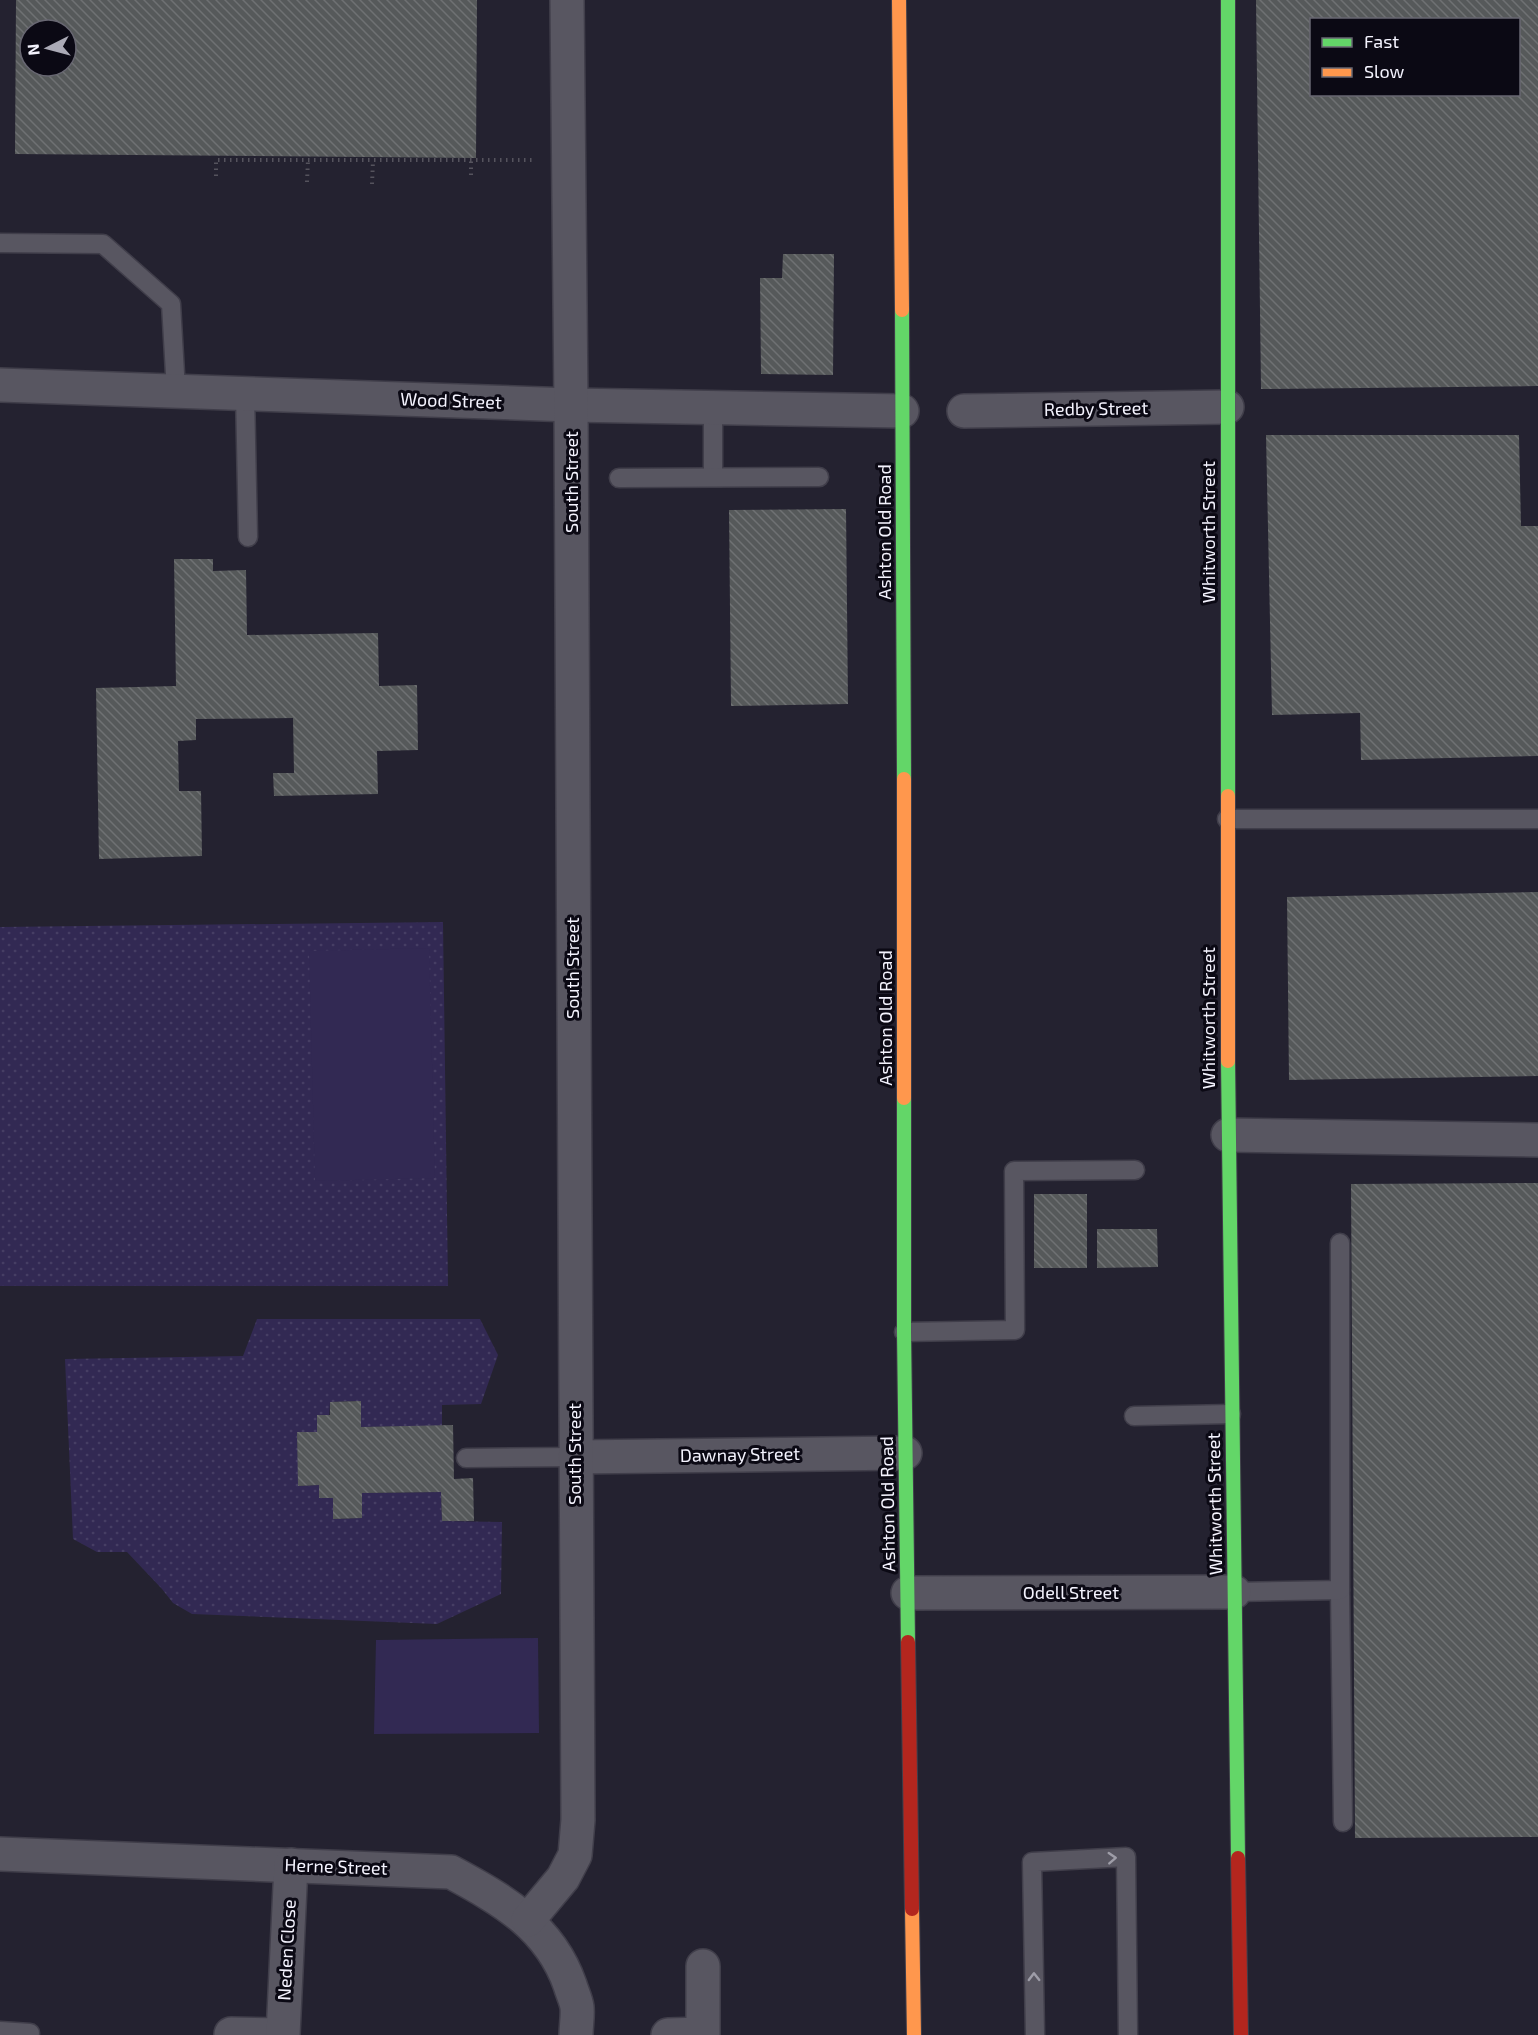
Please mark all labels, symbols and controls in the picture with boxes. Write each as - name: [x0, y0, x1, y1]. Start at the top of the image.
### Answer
- north arrow: [18, 18, 78, 78]
- legend: [1310, 18, 1520, 96]
- text: Fast: [1364, 30, 1399, 52]
- text: N: [23, 43, 43, 56]
- text: Slow: [1364, 60, 1405, 82]
- street label: Wood Street: [400, 387, 502, 413]
- street label: Redby Street: [1044, 396, 1148, 420]
- street label: South Street: [560, 431, 582, 533]
- street label: Whitworth Street: [1197, 461, 1219, 603]
- street label: Ashton Old Road: [873, 464, 895, 600]
- street label: South Street: [561, 917, 583, 1019]
- street label: Whitworth Street: [1197, 947, 1219, 1089]
- street label: Ashton Old Road: [874, 950, 896, 1086]
- street label: South Street: [563, 1403, 585, 1505]
- street label: Whitworth Street: [1202, 1432, 1226, 1575]
- street label: Ashton Old Road: [875, 1436, 899, 1572]
- street label: Dawnay Street: [680, 1442, 800, 1466]
- street label: Odell Street: [1023, 1581, 1119, 1603]
- one-way arrow: [1108, 1852, 1117, 1865]
- street label: Herne Street: [284, 1853, 388, 1879]
- street label: Neden Close: [272, 1899, 300, 2001]
- one-way arrow: [1028, 1972, 1040, 1981]

